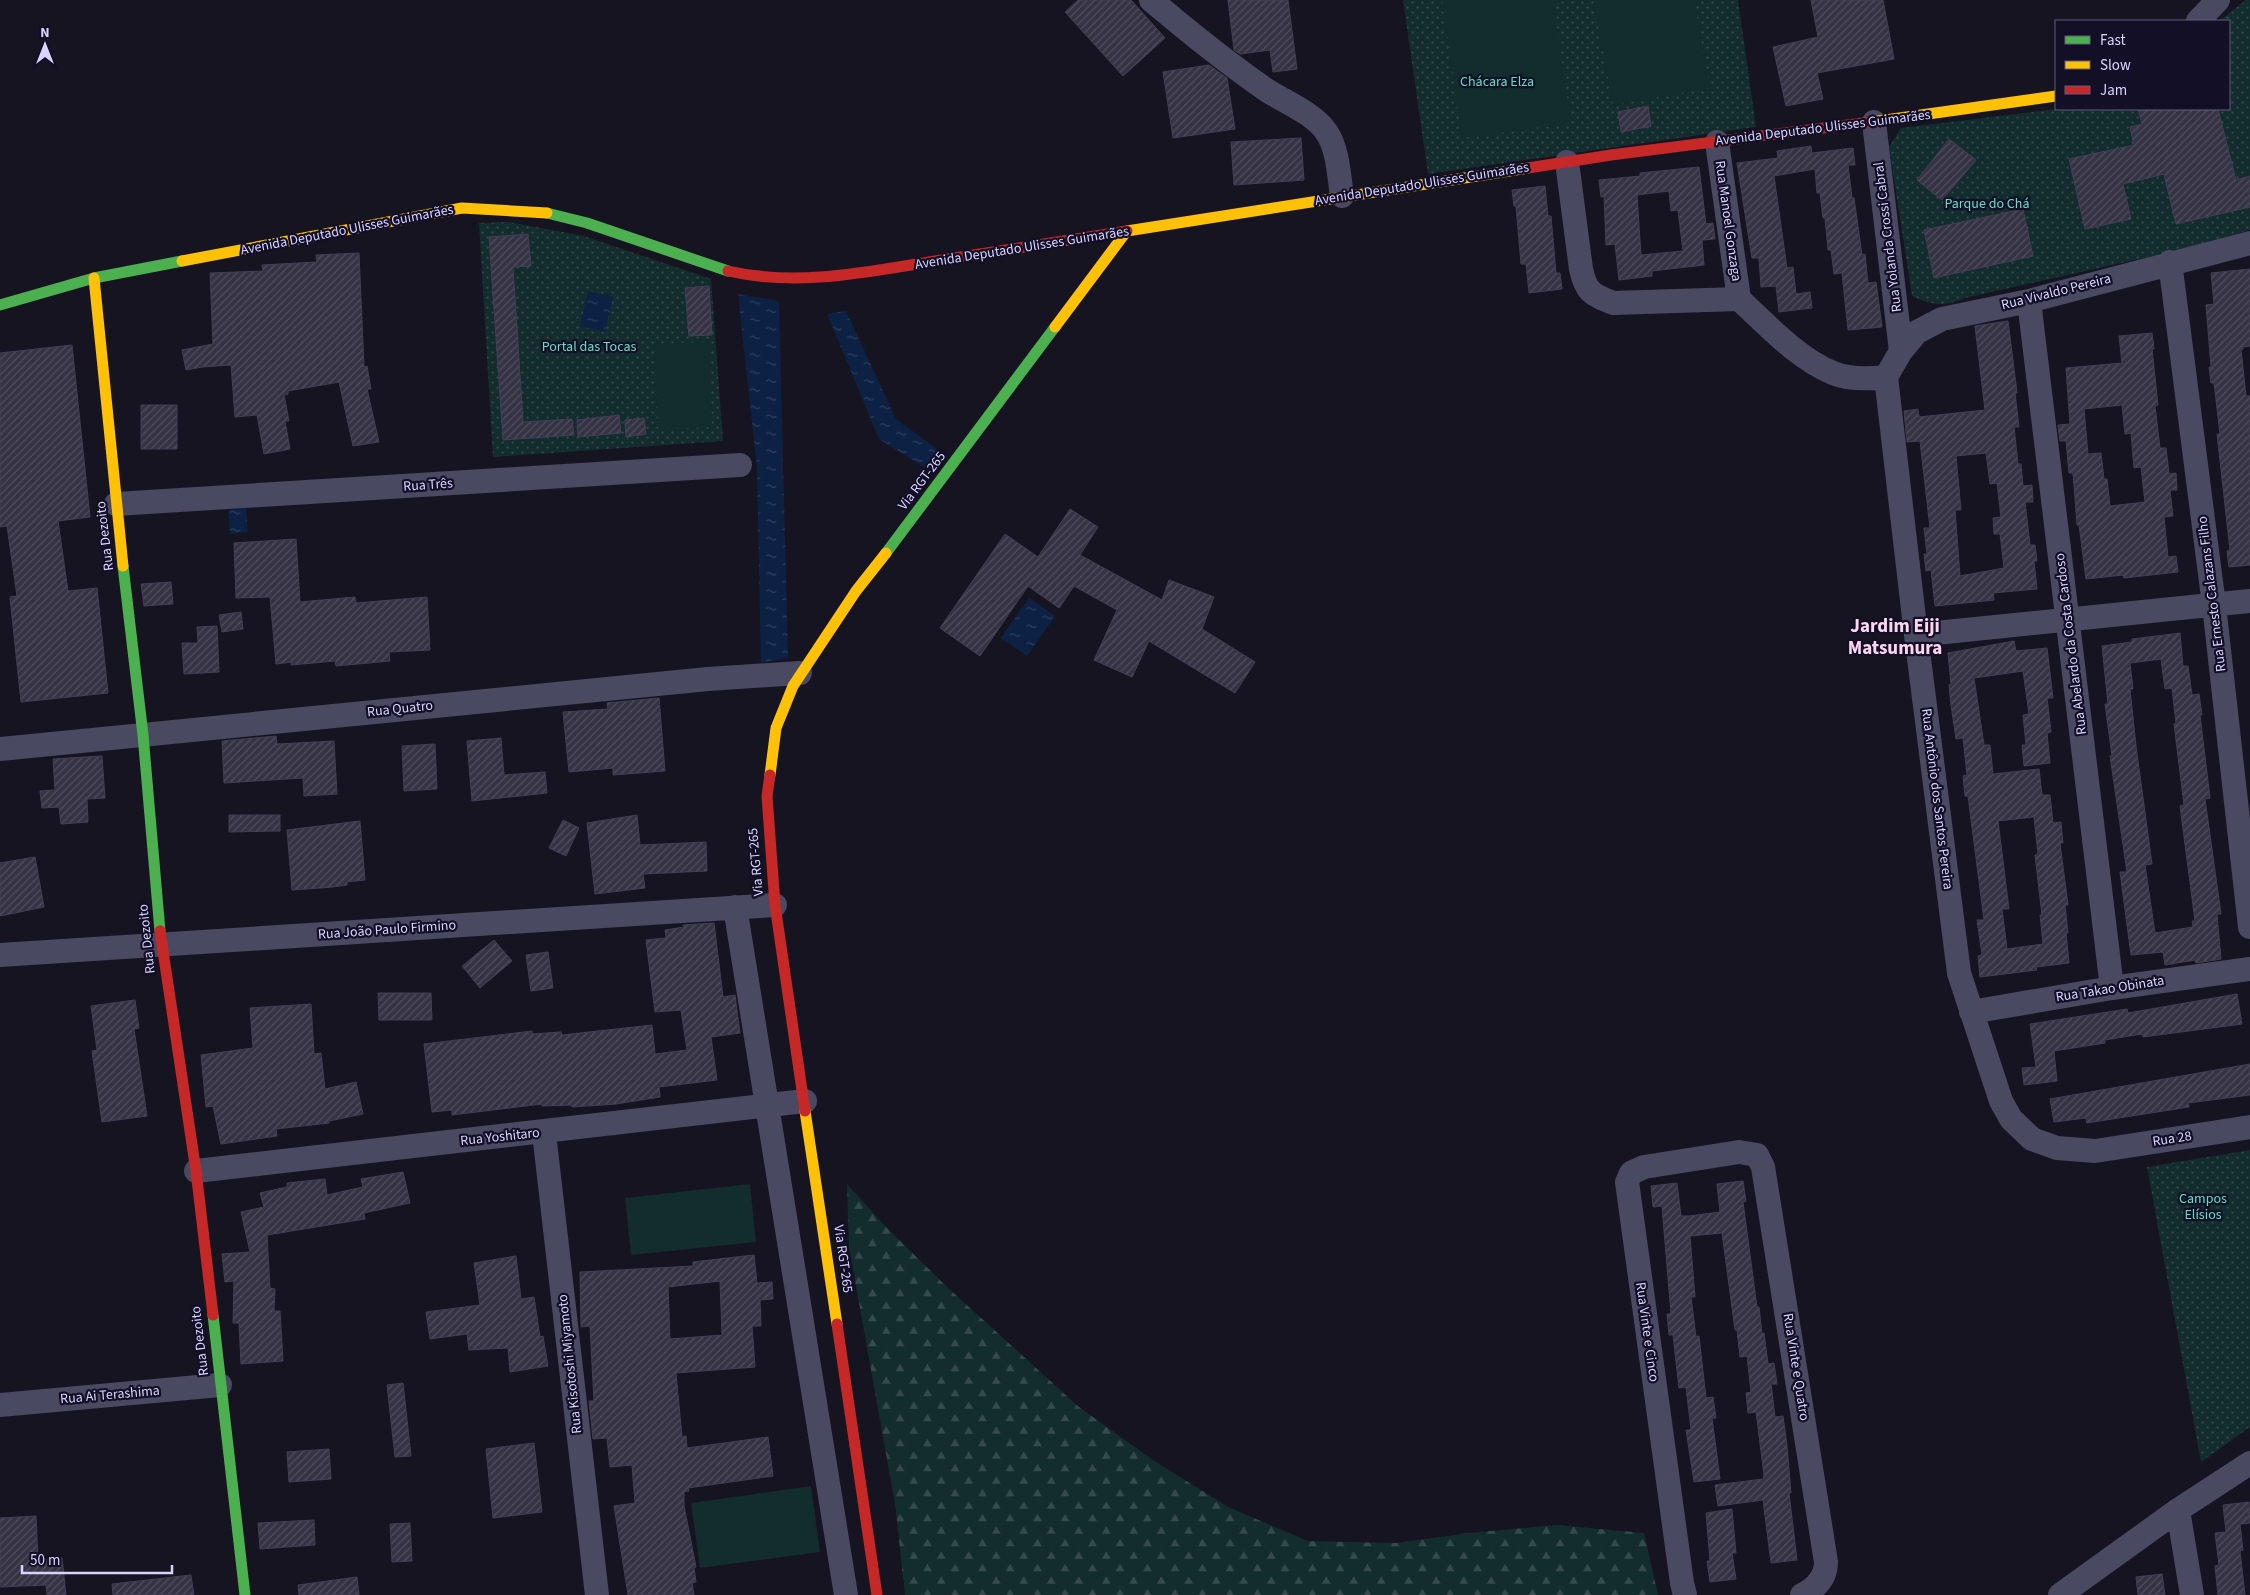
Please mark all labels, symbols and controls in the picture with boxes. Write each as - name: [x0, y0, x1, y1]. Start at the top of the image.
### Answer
- north arrow: [20, 20, 70, 70]
- legend: [2055, 20, 2230, 110]
- text: N: [40, 23, 50, 43]
- text: Fast: [2100, 30, 2126, 51]
- text: Slow: [2100, 55, 2131, 76]
- park label: Chácara Elza: [1460, 72, 1534, 92]
- text: Jam: [2100, 80, 2127, 101]
- street label: Avenida Deputado Ulisses Guimarães: [1714, 105, 1932, 151]
- street label: Avenida Deputado Ulisses Guimarães: [1314, 157, 1531, 211]
- street label: Rua Manoel Gonzaga: [1710, 159, 1746, 283]
- street label: Rua Yolanda Crossi Cabral: [1869, 160, 1907, 313]
- park label: Parque do Chá: [1944, 194, 2030, 214]
- street label: Avenida Deputado Ulisses Guimarães: [239, 200, 455, 260]
- street label: Avenida Deputado Ulisses Guimarães: [914, 221, 1131, 275]
- street label: Rua Vivaldo Pereira: [1999, 269, 2113, 315]
- park label: Portal das Tocas: [542, 337, 636, 357]
- street label: Via RGT-265: [893, 448, 951, 514]
- street label: Rua Três: [402, 473, 454, 497]
- street label: Rua Dezoito: [91, 500, 119, 572]
- street label: Rua Ernesto Calazans Filho: [2193, 515, 2231, 673]
- street label: Rua Abelardo da Costa Cardoso: [2050, 552, 2092, 736]
- district label: Jardim Eiji Matsumura: [1848, 613, 1942, 662]
- street label: Rua Quatro: [366, 696, 434, 722]
- street label: Rua Antônio dos Santos Pereira: [1916, 707, 1958, 891]
- street label: Via RGT-265: [743, 827, 769, 897]
- street label: Rua Dezoito: [133, 903, 161, 975]
- street label: Rua João Paulo Firmino: [317, 915, 457, 945]
- street label: Rua Takao Obinata: [2054, 971, 2166, 1007]
- street label: Rua Yoshitaro: [459, 1123, 541, 1151]
- street label: Rua 28: [2151, 1126, 2193, 1152]
- park label: Campos Elísios: [2179, 1189, 2227, 1225]
- street label: Via RGT-265: [828, 1224, 858, 1294]
- street label: Rua Vinte e Cinco: [1630, 1281, 1664, 1383]
- street label: Rua Kisotoshi Miyamoto: [553, 1293, 587, 1435]
- street label: Rua Dezoito: [186, 1305, 214, 1377]
- street label: Rua Vinte e Quatro: [1778, 1312, 1814, 1422]
- street label: Rua Ai Terashima: [59, 1381, 161, 1409]
- scale bar: [22, 1542, 172, 1574]
- text: 50 m: [30, 1550, 60, 1571]

